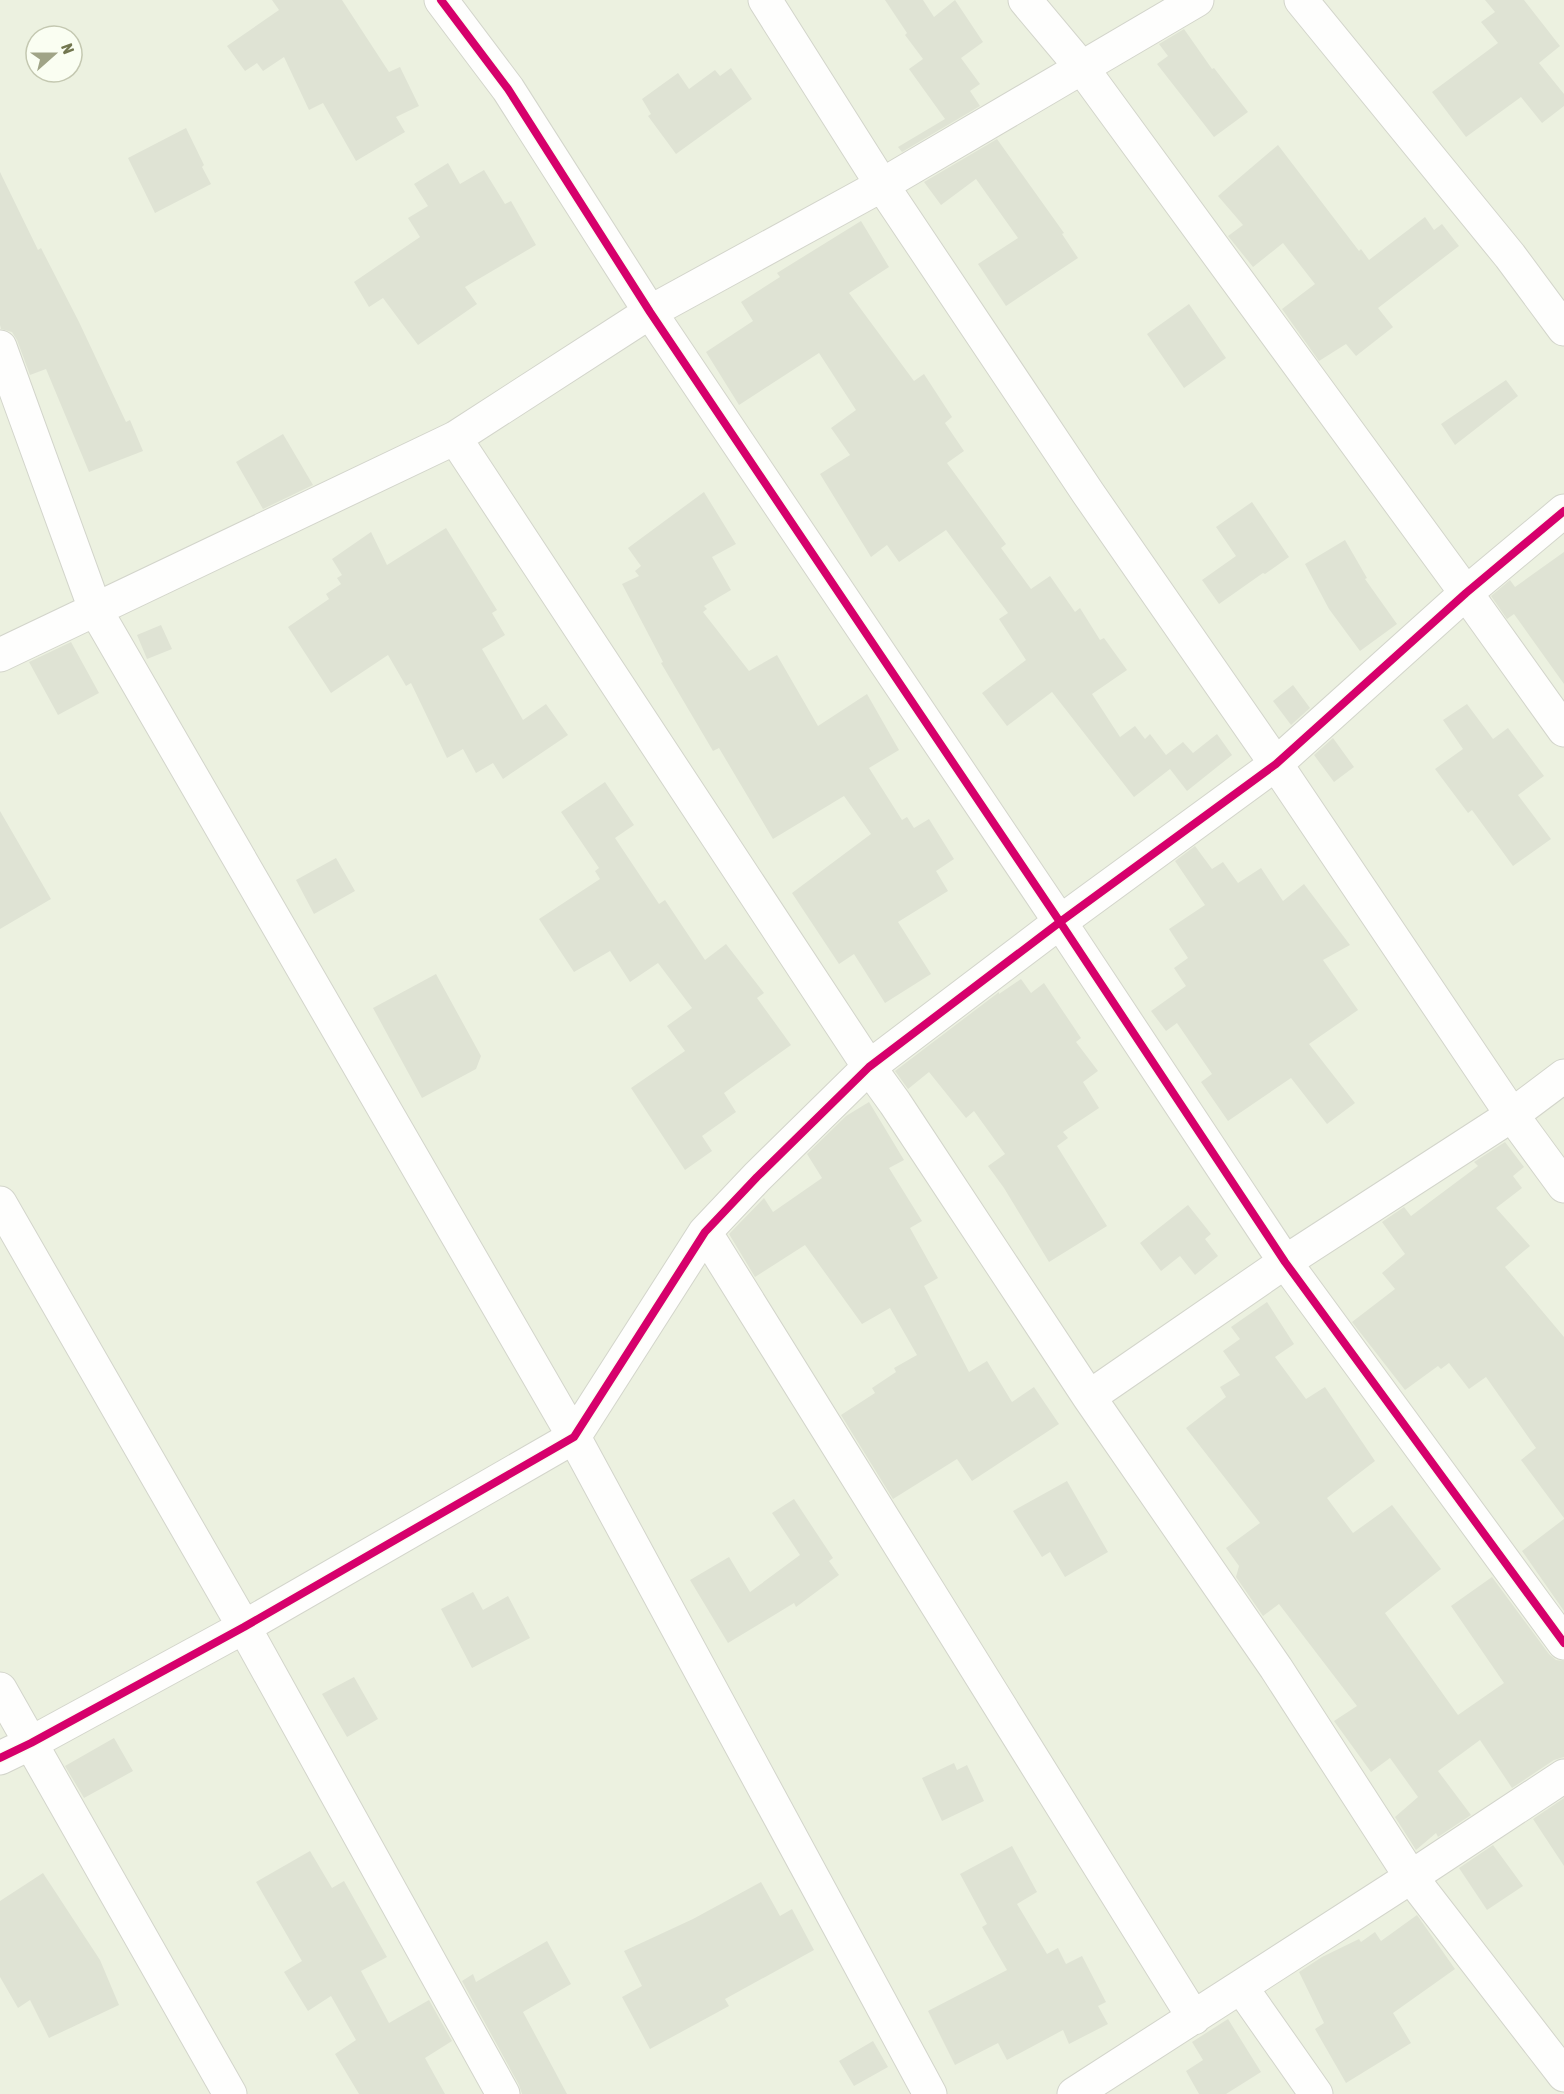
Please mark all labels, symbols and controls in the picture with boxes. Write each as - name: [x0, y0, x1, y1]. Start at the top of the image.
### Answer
- north arrow: [24, 24, 84, 84]
- text: N: [58, 41, 78, 56]

